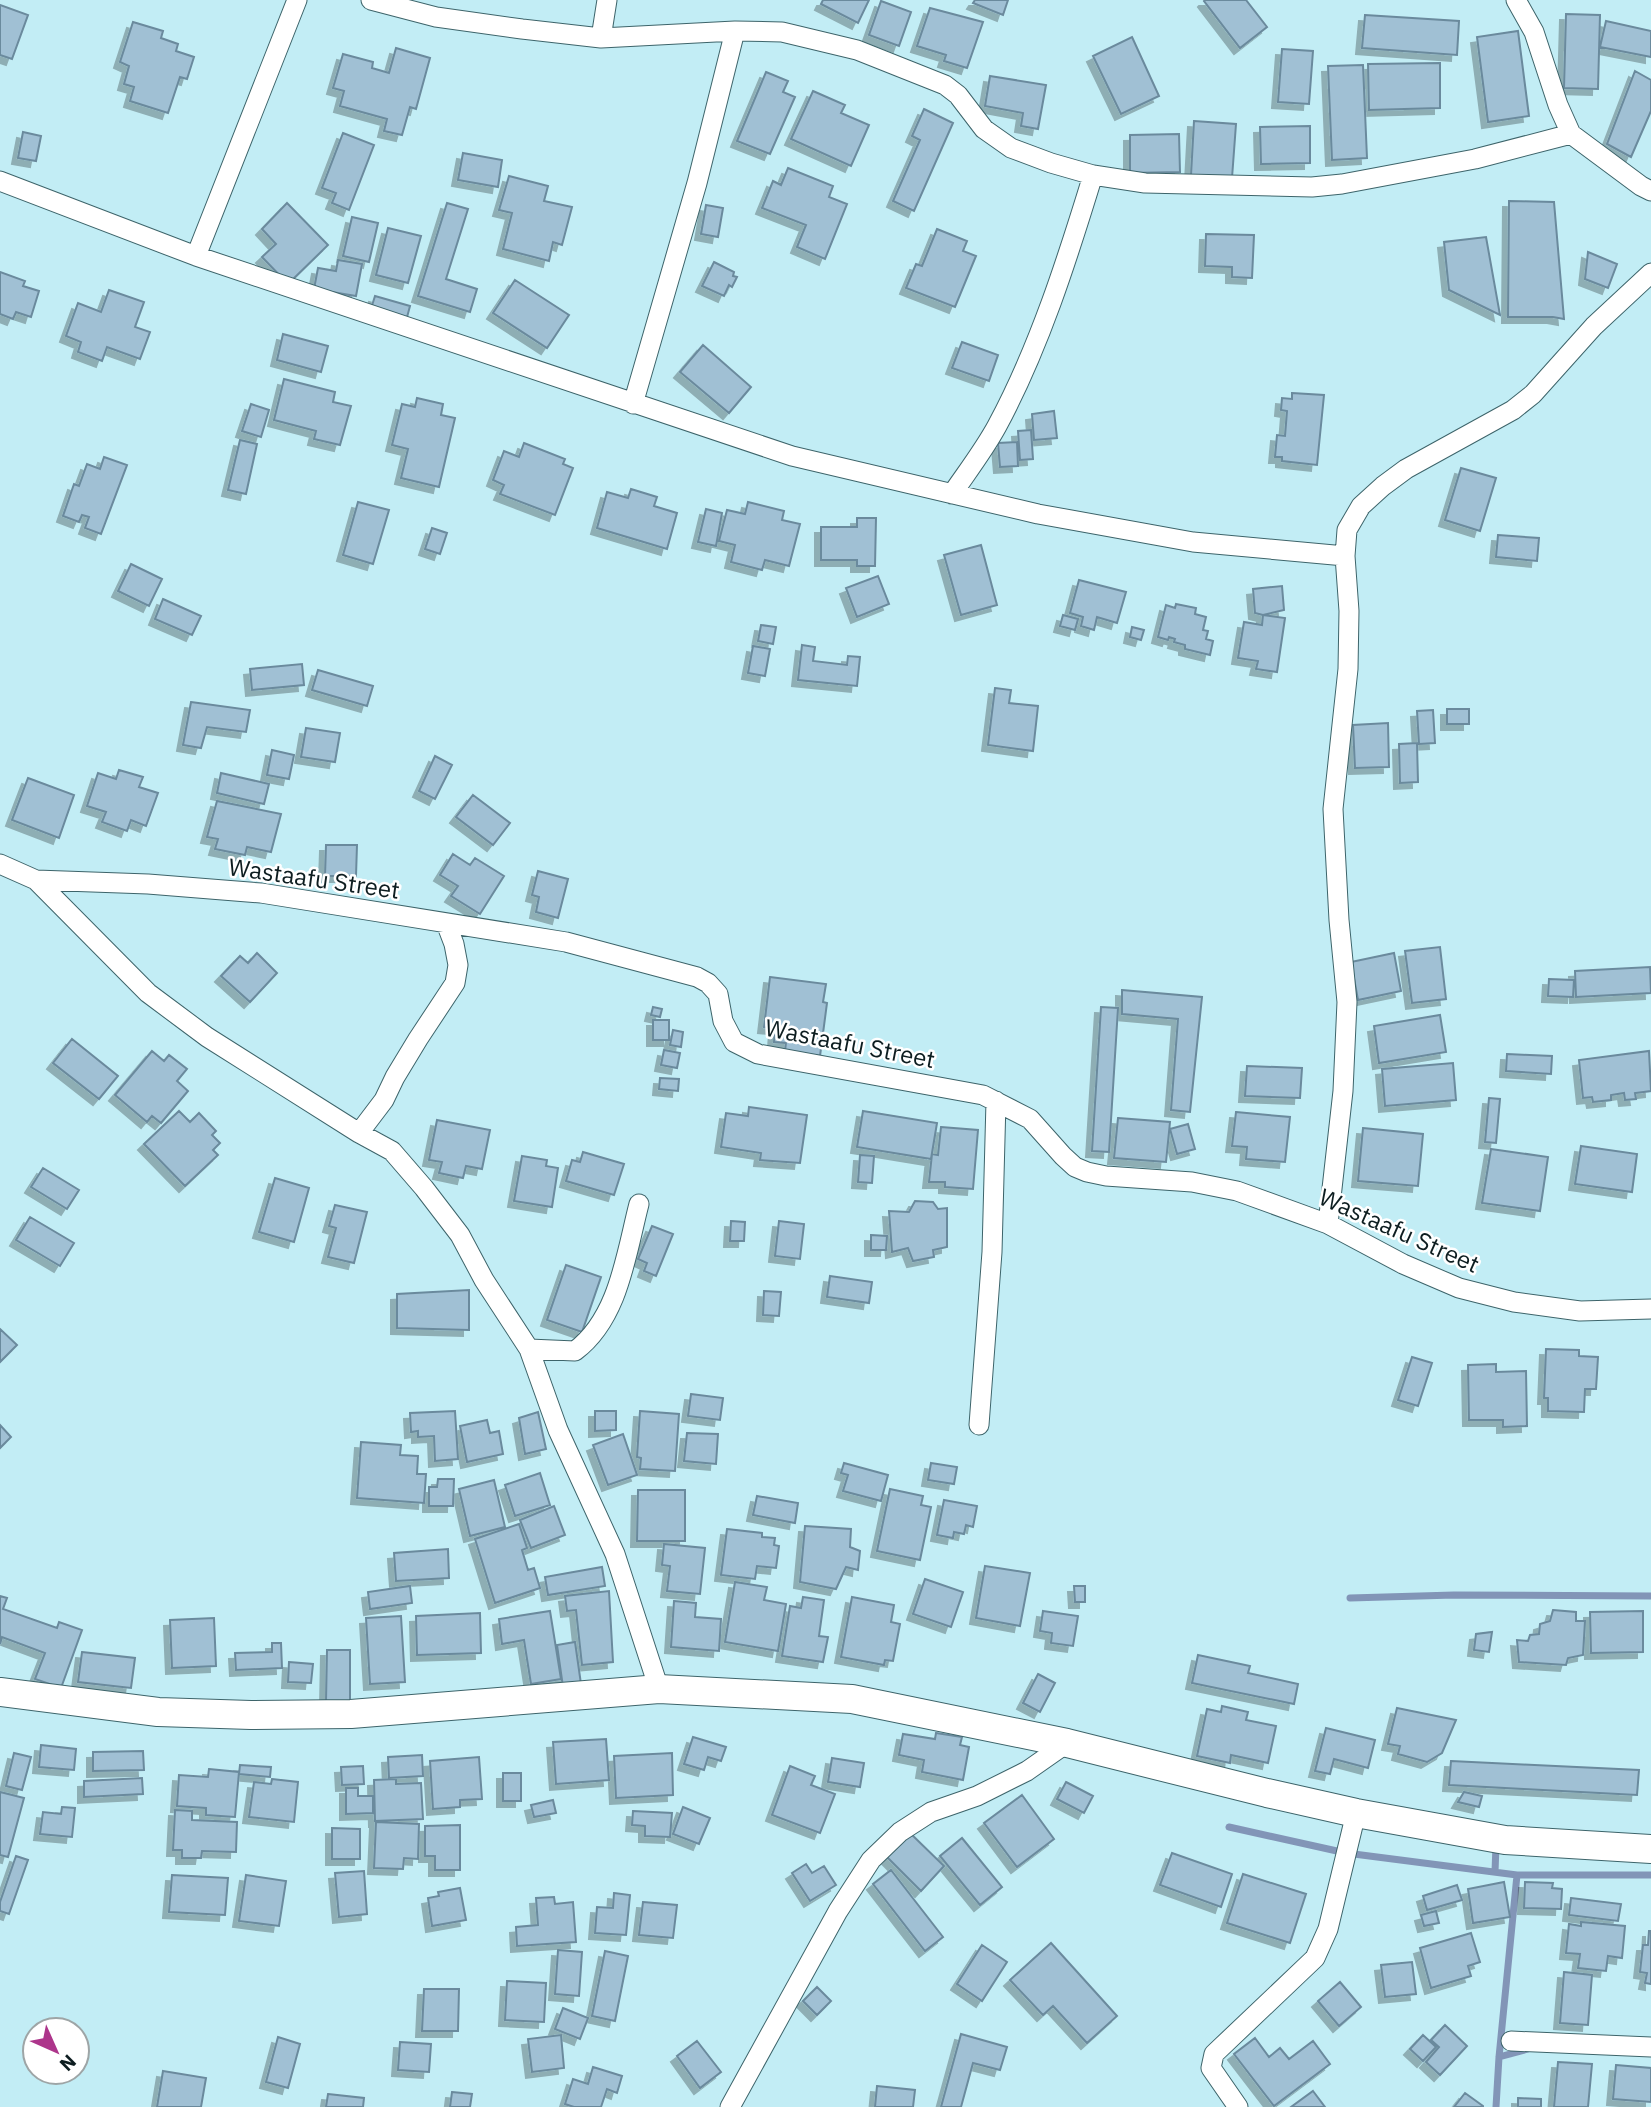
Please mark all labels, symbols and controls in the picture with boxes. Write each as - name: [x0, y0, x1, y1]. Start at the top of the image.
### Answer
- street label: Wastaafu Street: [227, 850, 402, 906]
- street label: Wastaafu Street: [762, 1011, 938, 1075]
- street label: Wastaafu Street: [1314, 1180, 1485, 1280]
- north arrow: [21, 2016, 91, 2086]
- text: N: [55, 2050, 81, 2076]

